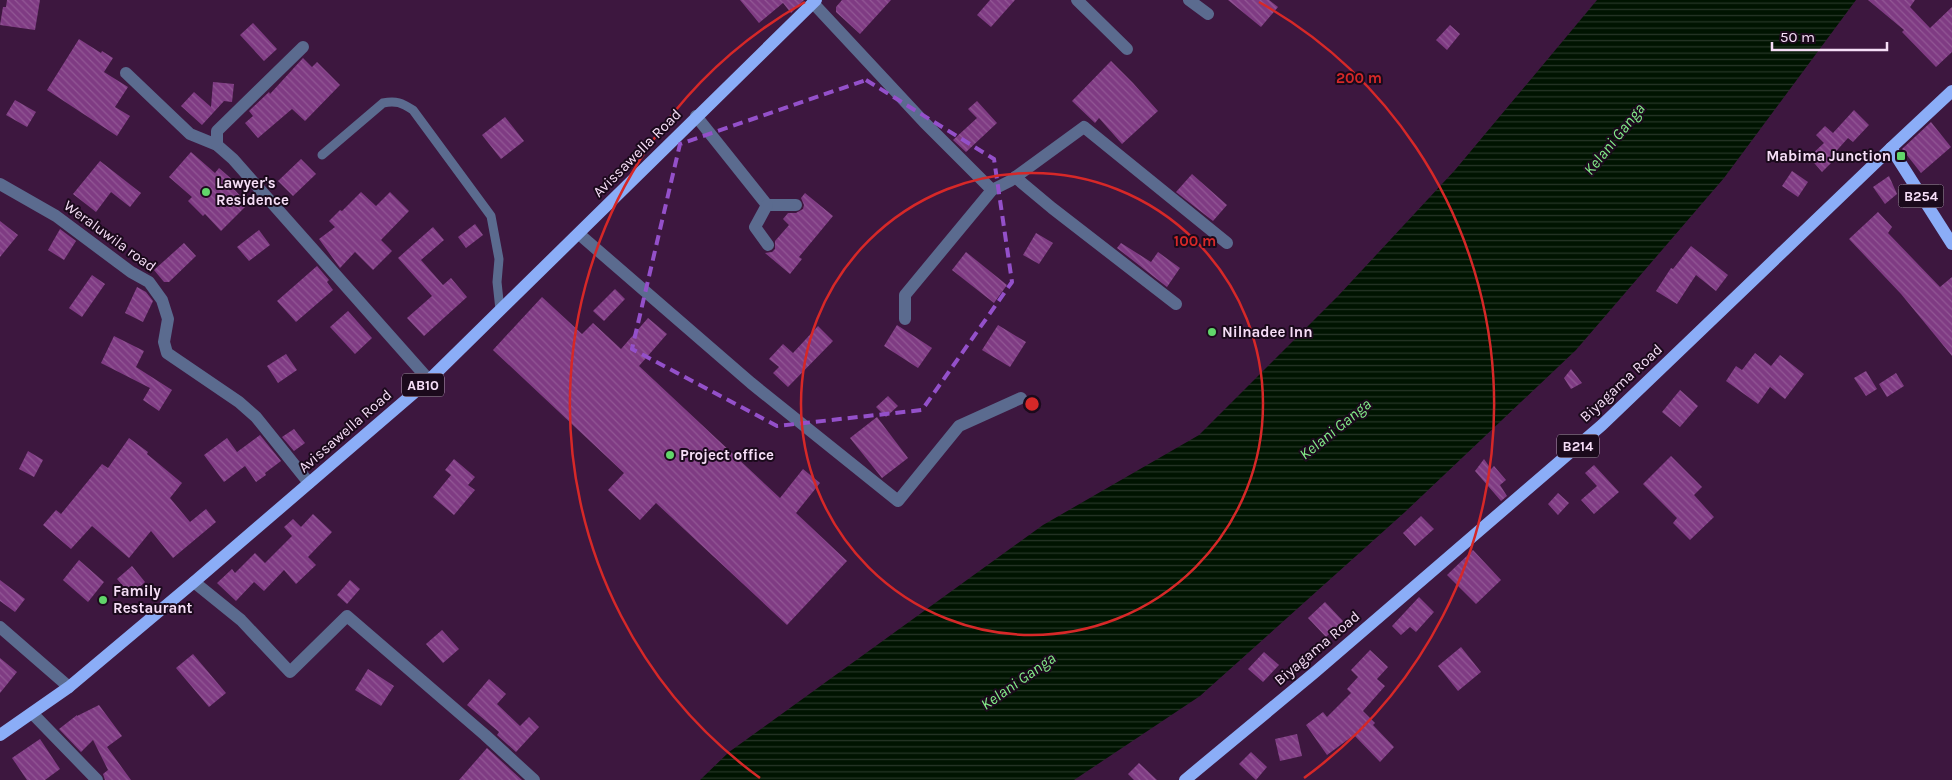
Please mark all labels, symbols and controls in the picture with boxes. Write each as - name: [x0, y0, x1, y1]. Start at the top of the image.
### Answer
- scale bar: [1772, 20, 1887, 52]
- text: 50 m: [1780, 28, 1815, 46]
- text: 200 m: [1336, 69, 1382, 87]
- water label: Kelani Ganga: [1579, 99, 1649, 179]
- street label: Avissawella Road: [589, 105, 685, 201]
- place label: Mabima Junction: [1766, 147, 1891, 165]
- marker: Mabima Junction: [1895, 150, 1907, 162]
- place label: Lawyer's Residence: [216, 174, 289, 209]
- road number: B254: [1898, 185, 1944, 208]
- marker: Lawyer's Residence: [200, 186, 212, 198]
- street label: Weraluwila road: [60, 196, 160, 276]
- text: 100 m: [1174, 232, 1216, 250]
- place label: Nilnadee Inn: [1222, 323, 1313, 341]
- marker: Nilnadee Inn: [1206, 326, 1218, 338]
- street label: Biyagama Road: [1576, 340, 1666, 426]
- road number: AB10: [402, 374, 444, 396]
- street label: Avissawella Road: [295, 386, 395, 476]
- water label: Kelani Ganga: [1295, 394, 1375, 464]
- centre of rings: [1023, 395, 1041, 413]
- road number: B214: [1557, 434, 1599, 458]
- place label: Project office: [680, 446, 774, 464]
- marker: Project office: [664, 449, 676, 461]
- place label: Family Restaurant: [113, 582, 193, 617]
- marker: Family Restaurant: [97, 594, 109, 606]
- street label: Biyagama Road: [1271, 607, 1363, 689]
- water label: Kelani Ganga: [977, 648, 1059, 714]

